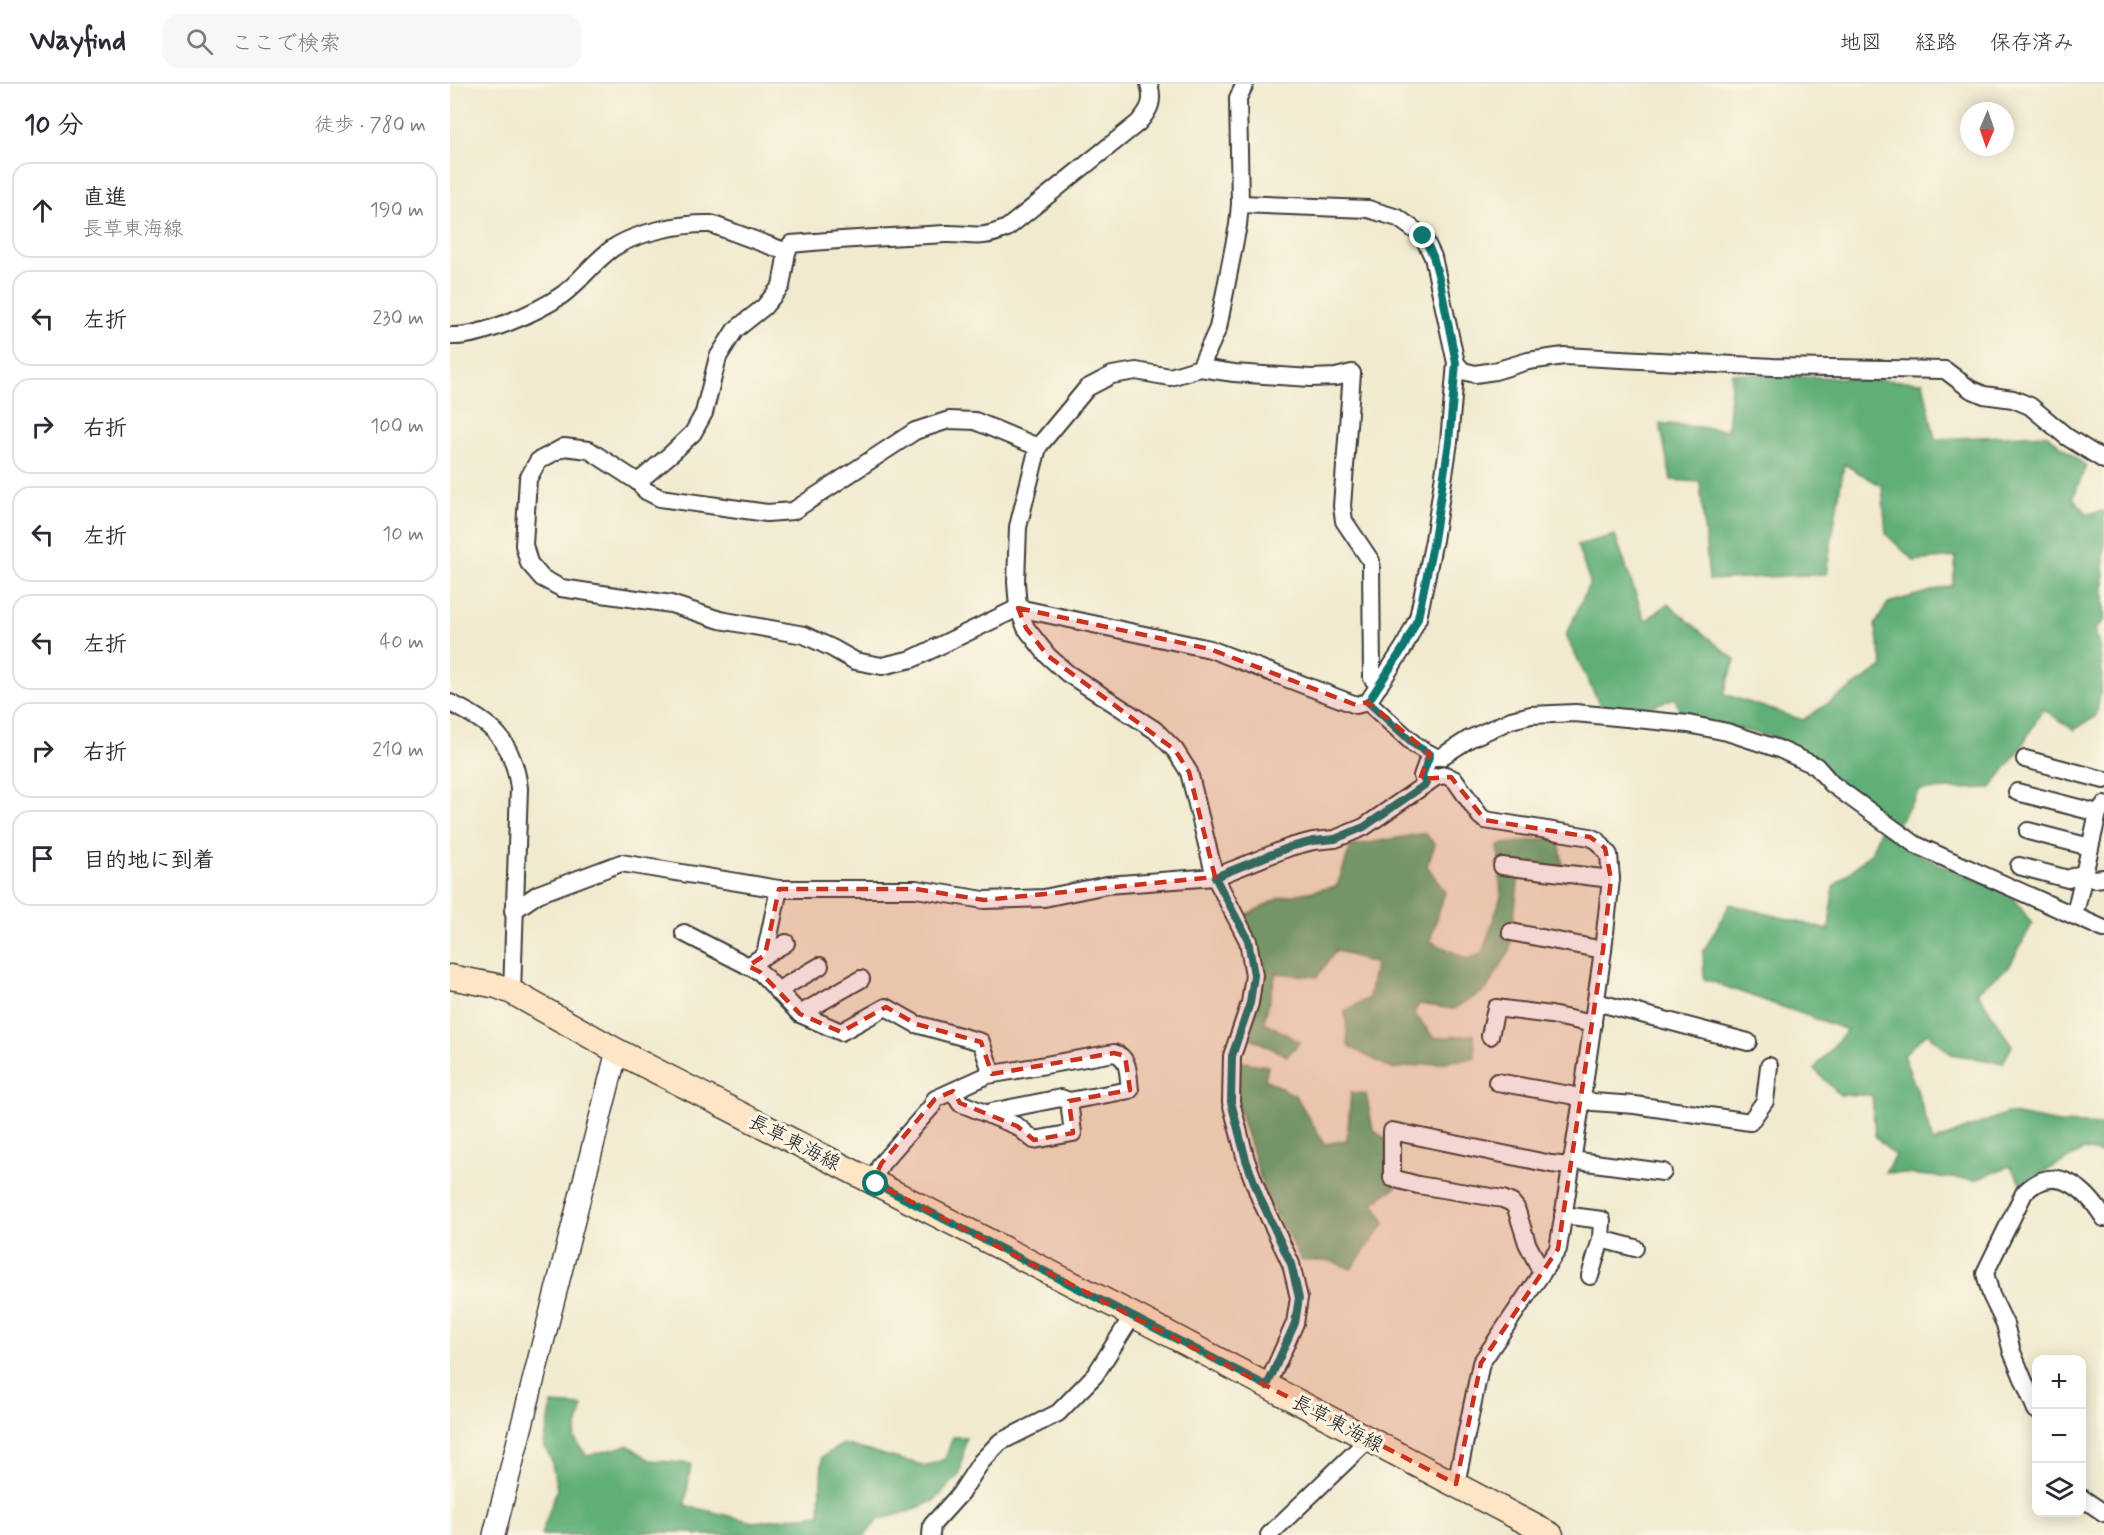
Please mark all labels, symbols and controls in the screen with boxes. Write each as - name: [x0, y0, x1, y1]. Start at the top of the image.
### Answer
- search box: [162, 14, 582, 68]
- text: Wayfind: [30, 23, 126, 60]
- icon: search: [183, 25, 216, 58]
- text: 地図: [1840, 29, 1882, 57]
- text: 経路: [1915, 29, 1957, 57]
- text: 保存済み: [1990, 29, 2074, 57]
- text: ここで検索: [231, 30, 341, 58]
- north arrow: [1960, 102, 2014, 156]
- text: 10 分: [24, 109, 84, 143]
- text: 徒歩 · 780 m: [314, 112, 426, 139]
- text: 直進: [83, 184, 127, 212]
- icon: ahead: [26, 194, 59, 227]
- text: 190 m: [370, 197, 424, 224]
- text: 長草東海線: [83, 216, 183, 243]
- route end: [1409, 222, 1435, 248]
- icon: left: [26, 302, 59, 335]
- text: 230 m: [372, 305, 424, 332]
- text: 左折: [83, 307, 127, 335]
- icon: right: [26, 410, 59, 443]
- text: 100 m: [370, 413, 424, 440]
- text: 右折: [83, 415, 127, 443]
- icon: left: [26, 518, 59, 551]
- text: 10 m: [382, 521, 424, 548]
- text: 左折: [83, 523, 127, 551]
- icon: left: [26, 626, 59, 659]
- text: 40 m: [380, 629, 424, 656]
- text: 左折: [83, 631, 127, 659]
- icon: right: [26, 734, 59, 767]
- text: 210 m: [372, 737, 424, 764]
- text: 右折: [83, 739, 127, 767]
- icon: arrive: [26, 842, 59, 875]
- text: 目的地に到着: [83, 847, 215, 875]
- street label: 長草東海線: [744, 1109, 845, 1178]
- route start: [862, 1170, 888, 1196]
- map controls: [2032, 1355, 2086, 1517]
- button: +: [2032, 1355, 2086, 1409]
- street label: 長草東海線: [1287, 1389, 1388, 1460]
- button: −: [2032, 1409, 2086, 1463]
- button: layers: [2032, 1463, 2086, 1517]

